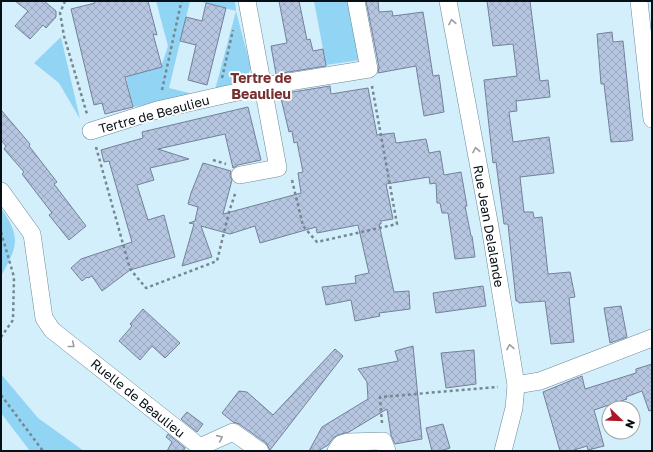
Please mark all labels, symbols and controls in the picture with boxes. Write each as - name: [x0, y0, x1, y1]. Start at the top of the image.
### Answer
- one-way arrow: [448, 19, 457, 25]
- district label: Tertre de Beaulieu: [230, 69, 292, 102]
- street label: Tertre de Beaulieu: [97, 92, 211, 136]
- one-way arrow: [472, 146, 480, 153]
- street label: Rue Jean Delalande: [470, 164, 508, 288]
- one-way arrow: [67, 340, 74, 347]
- one-way arrow: [506, 343, 515, 350]
- street label: Ruelle de Beaulieu: [88, 355, 188, 441]
- north arrow: [601, 400, 641, 440]
- text: N: [623, 418, 638, 430]
- one-way arrow: [216, 435, 224, 443]

